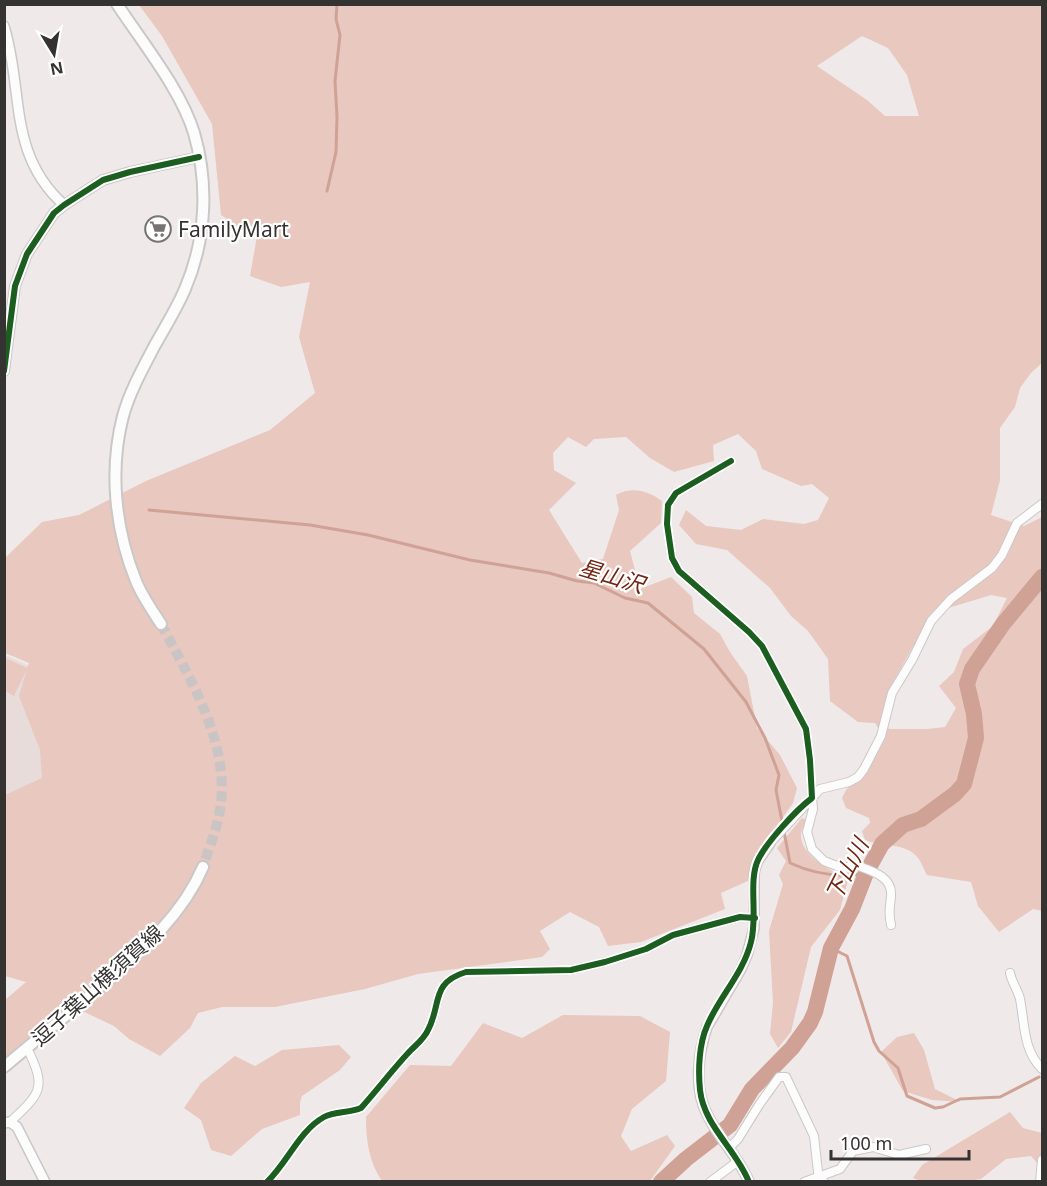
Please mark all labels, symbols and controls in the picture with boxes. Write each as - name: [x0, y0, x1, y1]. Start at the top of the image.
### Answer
- north arrow: [24, 24, 84, 84]
- text: N: [48, 57, 65, 81]
- supermarket icon: FamilyMart: [143, 214, 173, 244]
- place label: FamilyMart: [178, 215, 289, 243]
- water label: 星山沢: [576, 551, 651, 600]
- water label: 下山川: [818, 831, 875, 905]
- street label: 逗子葉山横須賀線: [25, 918, 169, 1052]
- scale bar: [831, 1123, 969, 1161]
- text: 100 m: [840, 1131, 892, 1155]

